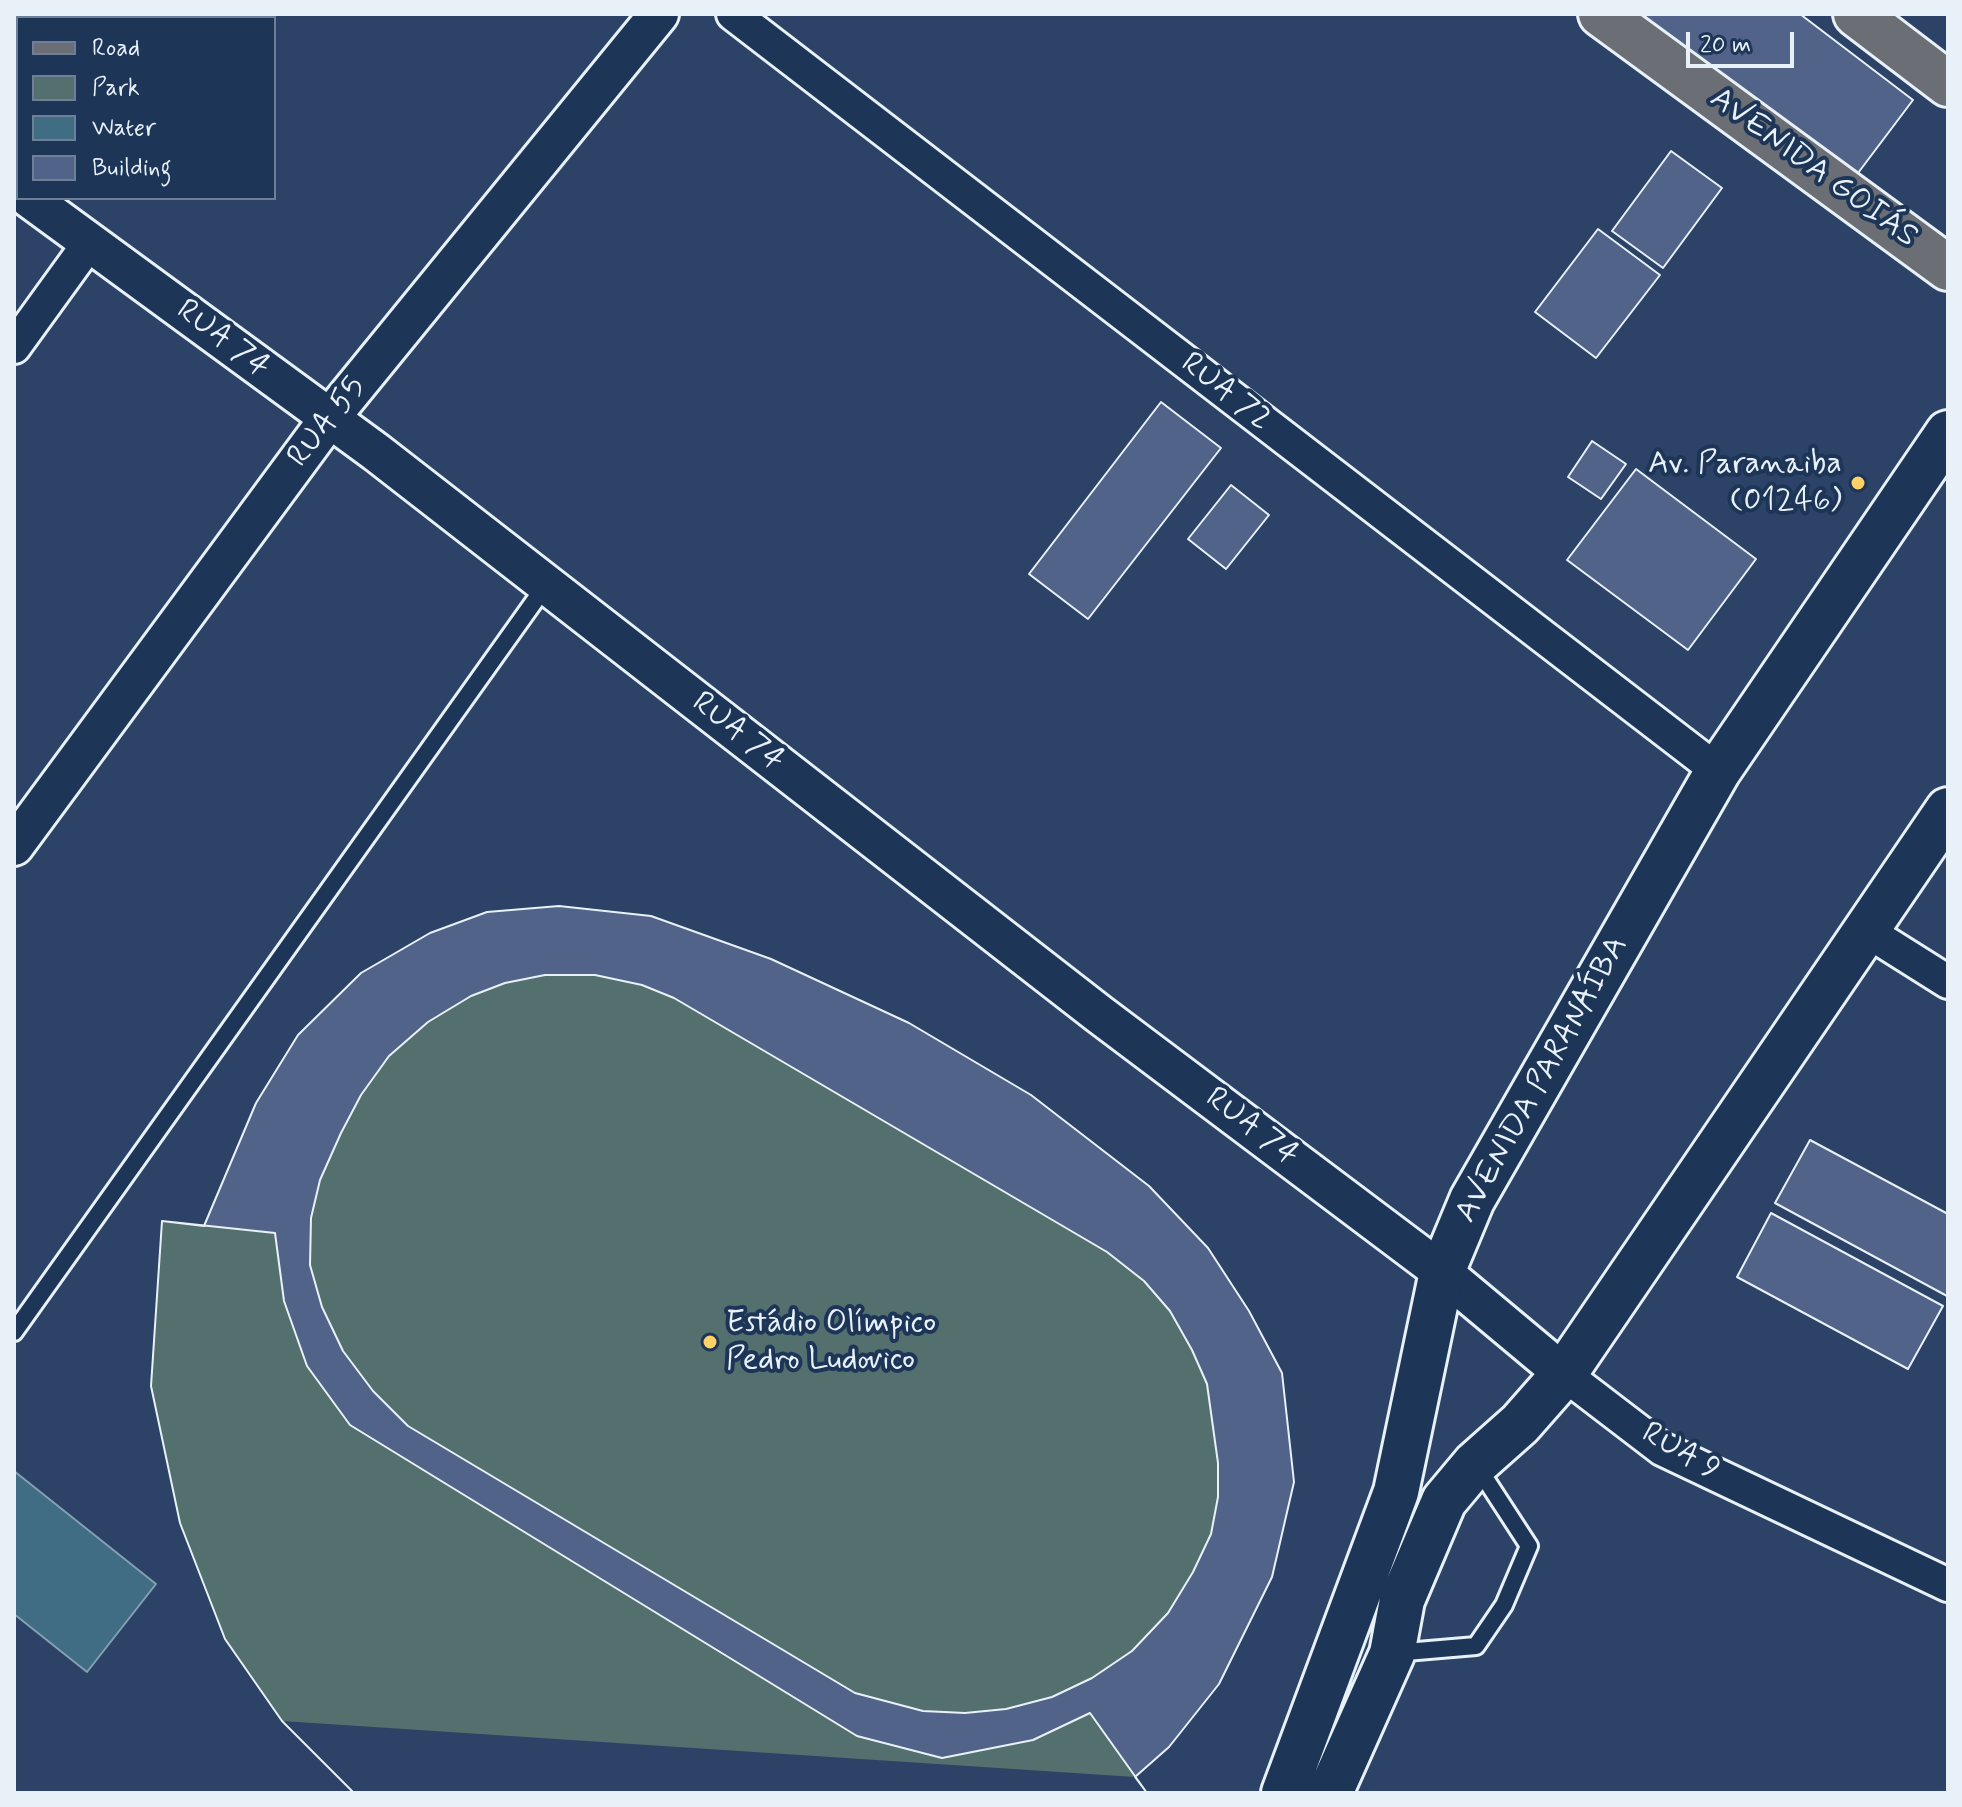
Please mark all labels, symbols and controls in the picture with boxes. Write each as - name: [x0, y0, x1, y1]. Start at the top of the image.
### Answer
- legend: [16, 16, 276, 200]
- scale bar: [1690, 16, 1798, 66]
- text: 20 m: [1700, 30, 1751, 61]
- text: Road: [92, 33, 140, 64]
- text: Park: [92, 73, 140, 104]
- street label: AVENIDA GOIÁS: [1701, 81, 1925, 257]
- text: Water: [92, 113, 156, 144]
- text: Building: [92, 153, 172, 184]
- street label: RUA 74: [168, 292, 276, 388]
- street label: RUA 72: [1172, 346, 1278, 440]
- street label: RUA 55: [281, 370, 375, 476]
- place label: Av. Paranaiba (01246): [1648, 446, 1842, 521]
- marker: Av. Paranaiba (01246): [1849, 474, 1867, 492]
- street label: RUA 74: [683, 685, 791, 781]
- street label: AVENIDA PARANAÍBA: [1448, 930, 1638, 1230]
- street label: RUA 74: [1197, 1080, 1305, 1176]
- place label: Estádio Olímpico Pedro Ludovico: [726, 1305, 936, 1380]
- marker: Estádio Olímpico Pedro Ludovico: [701, 1333, 719, 1351]
- street label: RUA 9: [1634, 1415, 1726, 1491]

